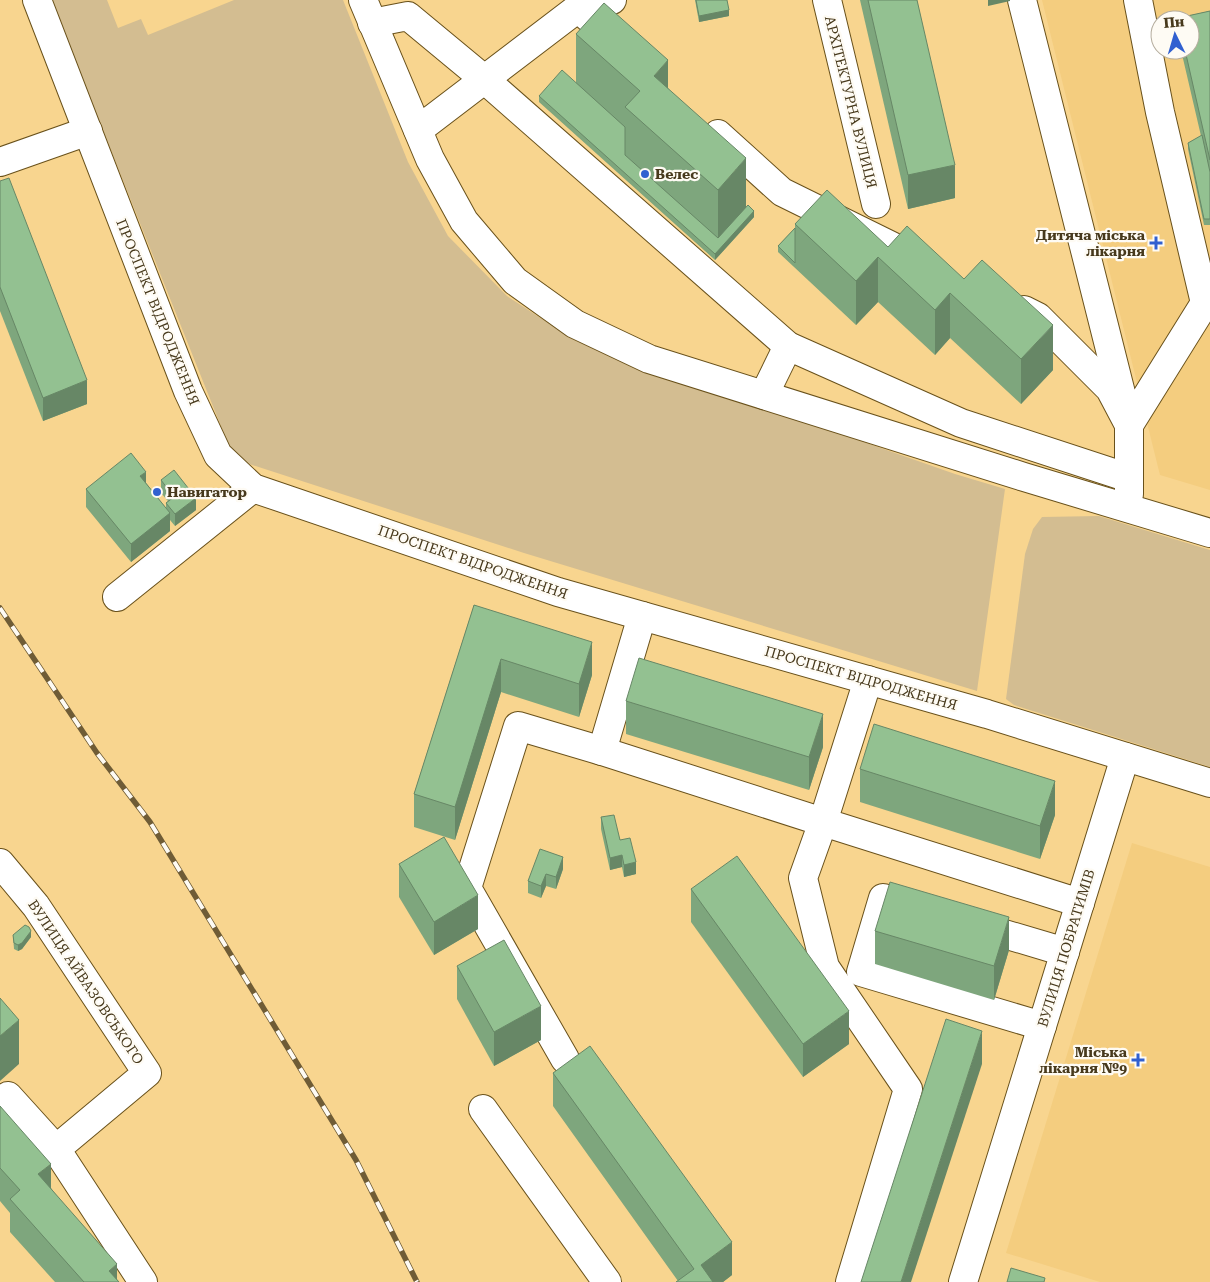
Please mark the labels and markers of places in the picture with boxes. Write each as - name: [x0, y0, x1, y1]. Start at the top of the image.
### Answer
- place label: Велес: [655, 166, 698, 182]
- marker: Велес: [639, 168, 651, 180]
- place label: Дитяча міська лікарня: [1036, 227, 1146, 259]
- marker: Дитяча міська лікарня: [1149, 236, 1163, 250]
- place label: Навигатор: [167, 484, 247, 500]
- marker: Навигатор: [151, 486, 163, 498]
- place label: Міська лікарня №9: [1039, 1044, 1128, 1076]
- marker: Міська лікарня №9: [1131, 1053, 1145, 1067]

